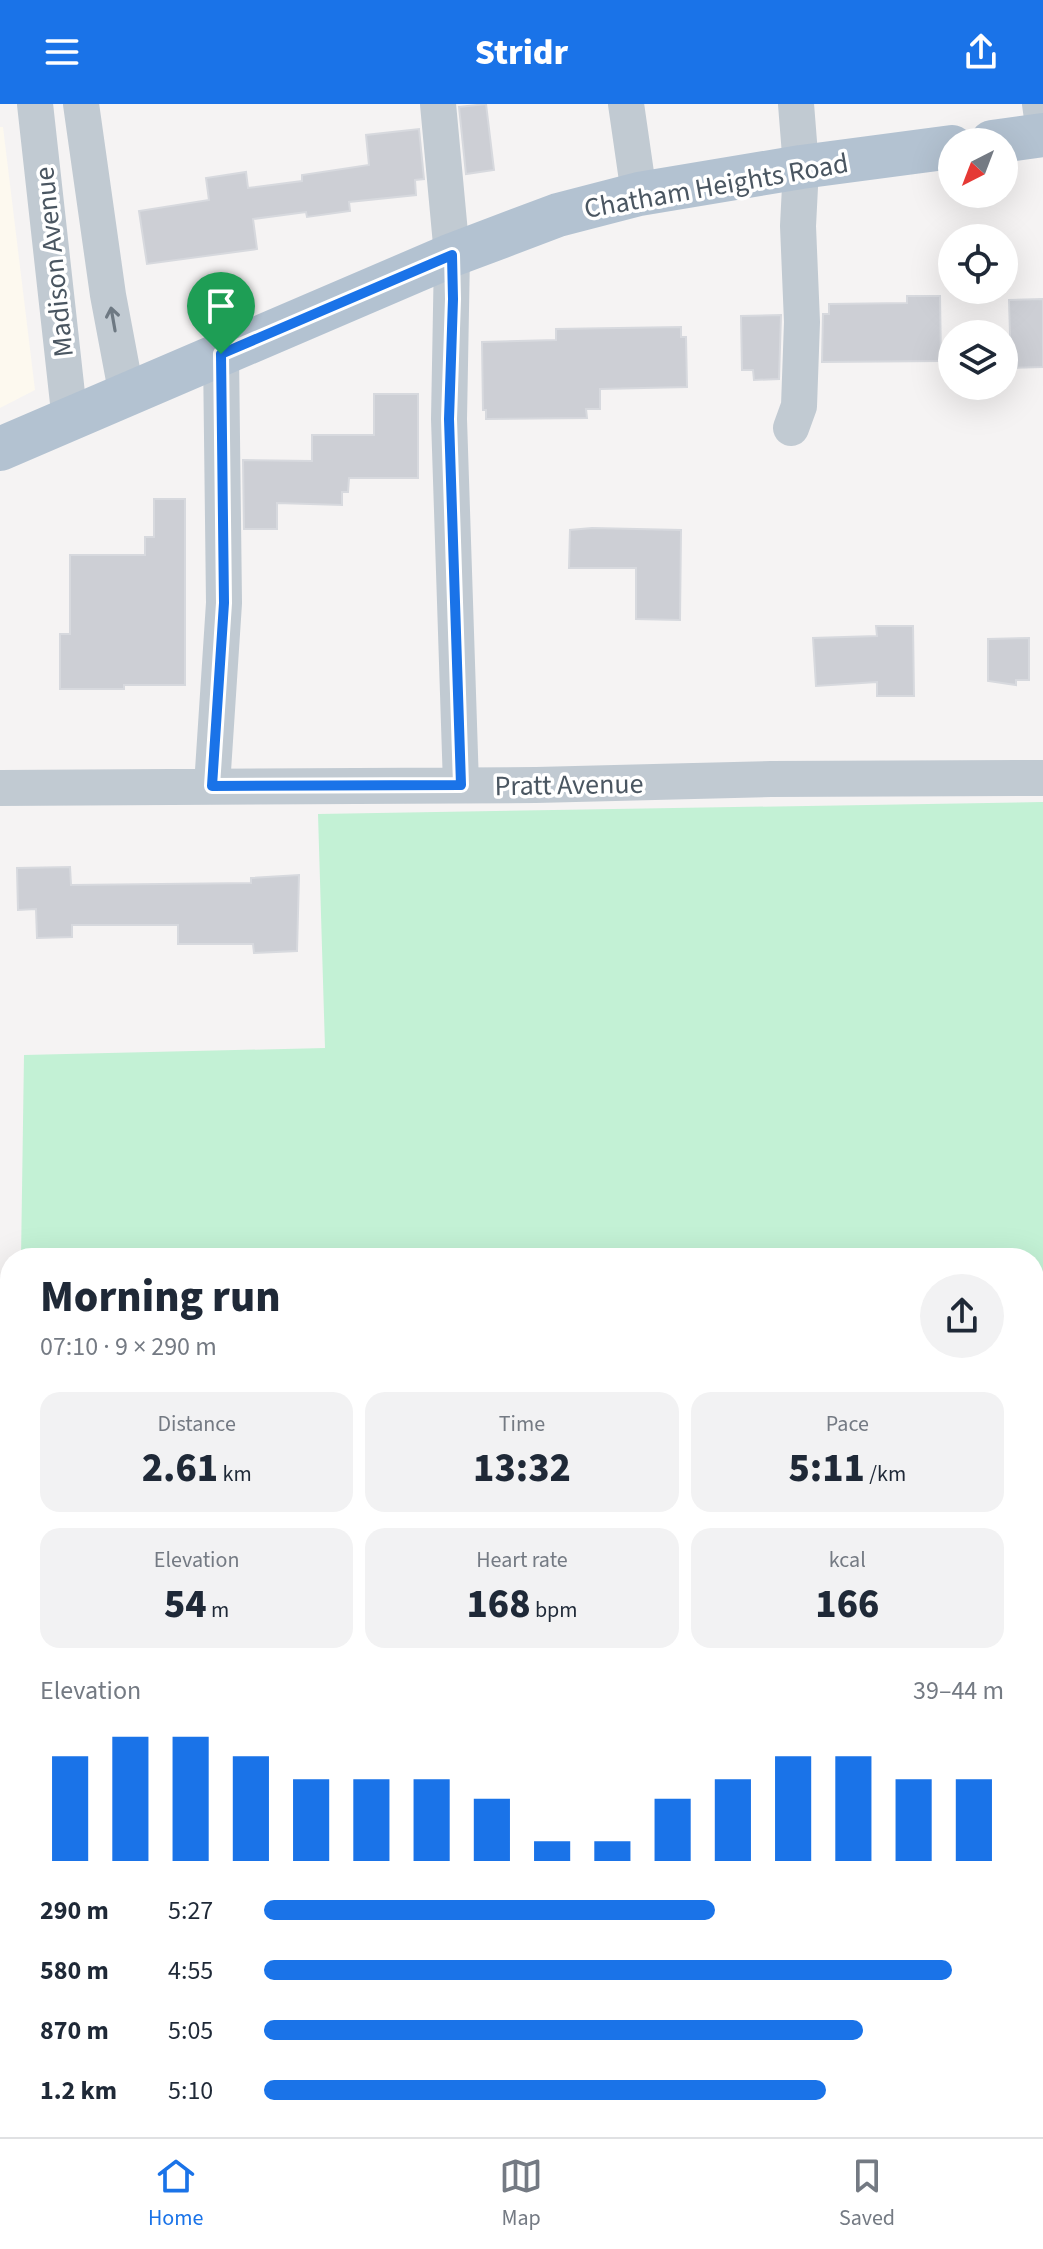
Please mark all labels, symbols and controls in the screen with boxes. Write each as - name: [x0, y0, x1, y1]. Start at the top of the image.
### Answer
- text: Stridr: [475, 27, 568, 78]
- icon: menu: [40, 30, 84, 74]
- icon: share: [959, 30, 1003, 74]
- north arrow: [938, 128, 1018, 208]
- map controls: [938, 128, 1018, 400]
- street label: Chatham Heights Road: [581, 143, 851, 229]
- street label: Madison Avenue: [24, 165, 84, 359]
- button: locate: [938, 224, 1018, 304]
- pin: [187, 272, 255, 354]
- icon: arrive: [199, 284, 243, 328]
- one-way arrow: [104, 307, 119, 332]
- button: layers: [938, 320, 1018, 400]
- street label: Pratt Avenue: [494, 764, 644, 806]
- text: Morning run: [40, 1266, 281, 1329]
- button: share: [920, 1274, 1004, 1358]
- text: 07:10 · 9 × 290 m: [40, 1328, 217, 1365]
- text: Distance: [158, 1408, 236, 1440]
- text: Time: [499, 1408, 545, 1440]
- text: Pace: [826, 1408, 869, 1440]
- text: 2.61: [142, 1440, 218, 1497]
- text: 13:32: [473, 1440, 571, 1497]
- text: 5:11: [788, 1440, 865, 1497]
- text: km: [218, 1458, 252, 1490]
- text: /km: [865, 1458, 906, 1490]
- text: Elevation: [154, 1544, 240, 1576]
- text: Heart rate: [476, 1544, 568, 1576]
- text: kcal: [829, 1544, 866, 1576]
- text: 54: [164, 1576, 207, 1633]
- text: 168: [466, 1576, 531, 1633]
- text: 166: [815, 1576, 879, 1633]
- text: m: [207, 1594, 229, 1626]
- text: bpm: [531, 1594, 578, 1626]
- text: Elevation: [40, 1672, 141, 1709]
- text: 39–44 m: [913, 1672, 1004, 1709]
- text: 290 m: [40, 1892, 109, 1929]
- text: 5:27: [168, 1892, 213, 1929]
- text: 580 m: [40, 1952, 109, 1989]
- text: 4:55: [168, 1952, 213, 1989]
- text: 870 m: [40, 2012, 109, 2049]
- text: 5:05: [168, 2012, 213, 2049]
- text: 1.2 km: [40, 2072, 117, 2109]
- text: 5:10: [168, 2072, 213, 2109]
- tab: Home: [148, 2154, 203, 2234]
- tab: Map: [499, 2154, 543, 2234]
- tab: Saved: [839, 2154, 895, 2234]

